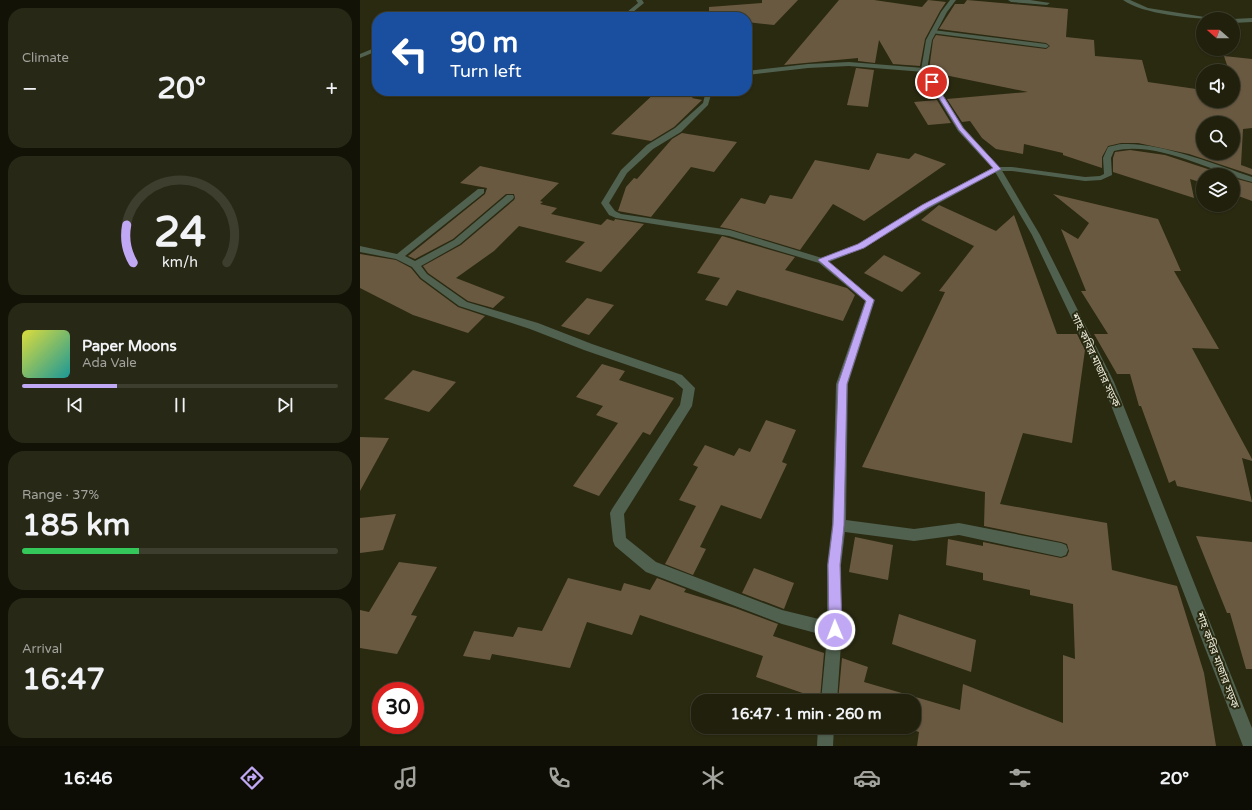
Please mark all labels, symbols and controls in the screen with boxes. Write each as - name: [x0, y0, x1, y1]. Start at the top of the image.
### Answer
- north arrow: [1196, 12, 1240, 56]
- map controls: [1196, 12, 1240, 212]
- text: 90 m: [450, 26, 518, 60]
- icon: left: [384, 28, 436, 80]
- text: Climate: [22, 50, 69, 66]
- text: Turn left: [450, 60, 522, 82]
- button: sound: [1196, 64, 1240, 108]
- pin: [915, 65, 949, 99]
- text: 20°: [157, 70, 206, 107]
- icon: arrive: [921, 71, 943, 93]
- text: −: [22, 76, 38, 102]
- text: +: [326, 76, 338, 102]
- button: search: [1196, 116, 1240, 160]
- button: layers: [1196, 168, 1240, 212]
- text: 24: [154, 208, 206, 258]
- text: km/h: [162, 254, 198, 271]
- street label: শাহ কবির মাজার সড়ক: [1068, 310, 1123, 409]
- text: Paper Moons: [82, 337, 177, 355]
- text: Ada Vale: [82, 355, 137, 371]
- icon: previous: [64, 394, 86, 416]
- icon: pause: [169, 394, 191, 416]
- icon: next: [274, 394, 296, 416]
- text: Range · 37%: [22, 487, 99, 503]
- text: 185 km: [22, 507, 130, 544]
- position arrow: [814, 609, 856, 651]
- street label: শাহ কবির মাজার সড়ক: [1193, 609, 1242, 710]
- text: Arrival: [22, 641, 62, 657]
- text: 16:47: [22, 661, 105, 698]
- speed limit sign: 30: [372, 682, 424, 734]
- text: 16:47 · 1 min · 260 m: [731, 705, 881, 723]
- icon: directions: [238, 764, 266, 792]
- icon: music: [392, 764, 420, 792]
- icon: phone: [545, 764, 573, 792]
- icon: climate: [699, 764, 727, 792]
- icon: car: [853, 764, 881, 792]
- icon: filters: [1006, 764, 1034, 792]
- text: 16:46: [63, 767, 113, 789]
- text: 20°: [1160, 767, 1189, 789]

